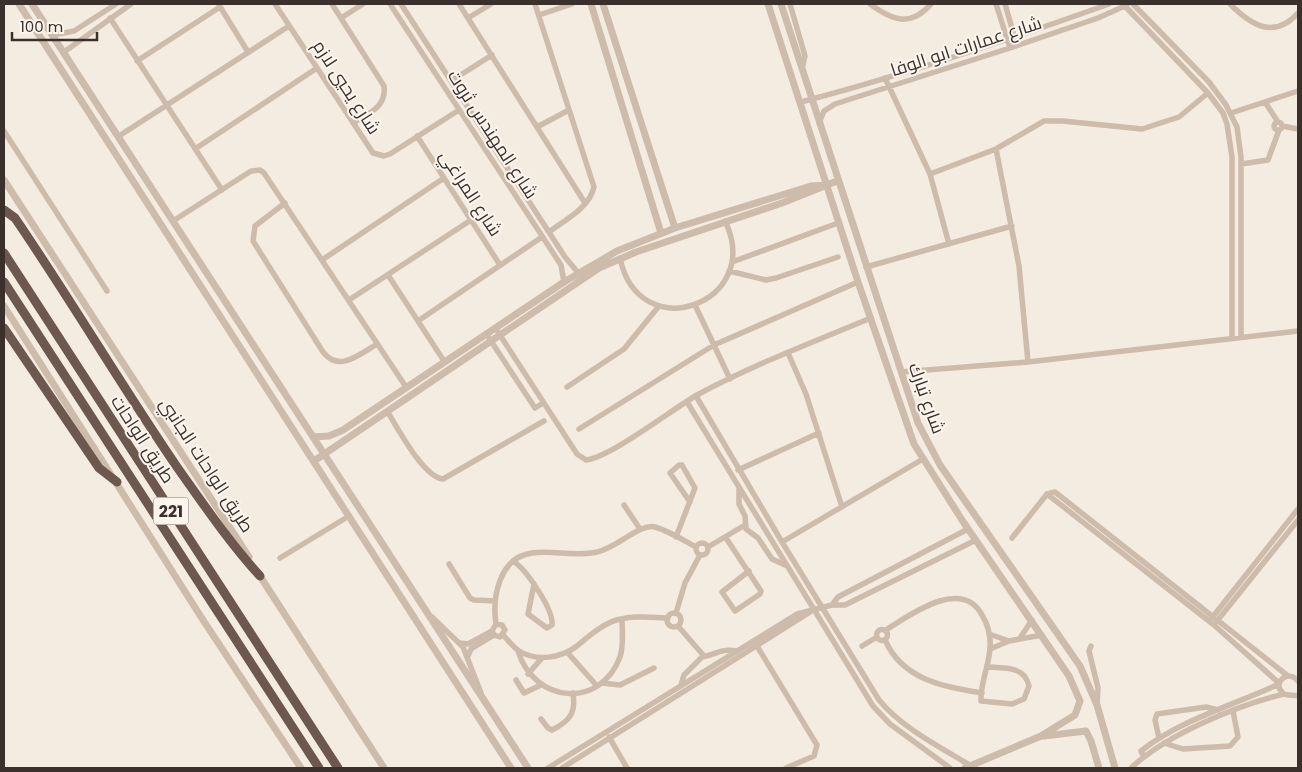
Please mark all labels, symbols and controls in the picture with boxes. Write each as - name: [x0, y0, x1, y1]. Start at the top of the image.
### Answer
- scale bar: [12, 10, 98, 42]
- street label: شارع عمارات ابو الوفا: [887, 10, 1045, 82]
- text: 100 m: [20, 16, 63, 37]
- street label: شارع يحيي لازم: [307, 35, 387, 139]
- street label: شارع المهندس ثروت: [442, 65, 544, 203]
- street label: شارع المراغي: [432, 145, 508, 242]
- street label: شارع تبارك: [903, 359, 951, 437]
- street label: طريق الواحات: [105, 390, 181, 488]
- street label: طريق الواحات الجانبي: [152, 393, 260, 538]
- road number: 221: [154, 498, 188, 524]

